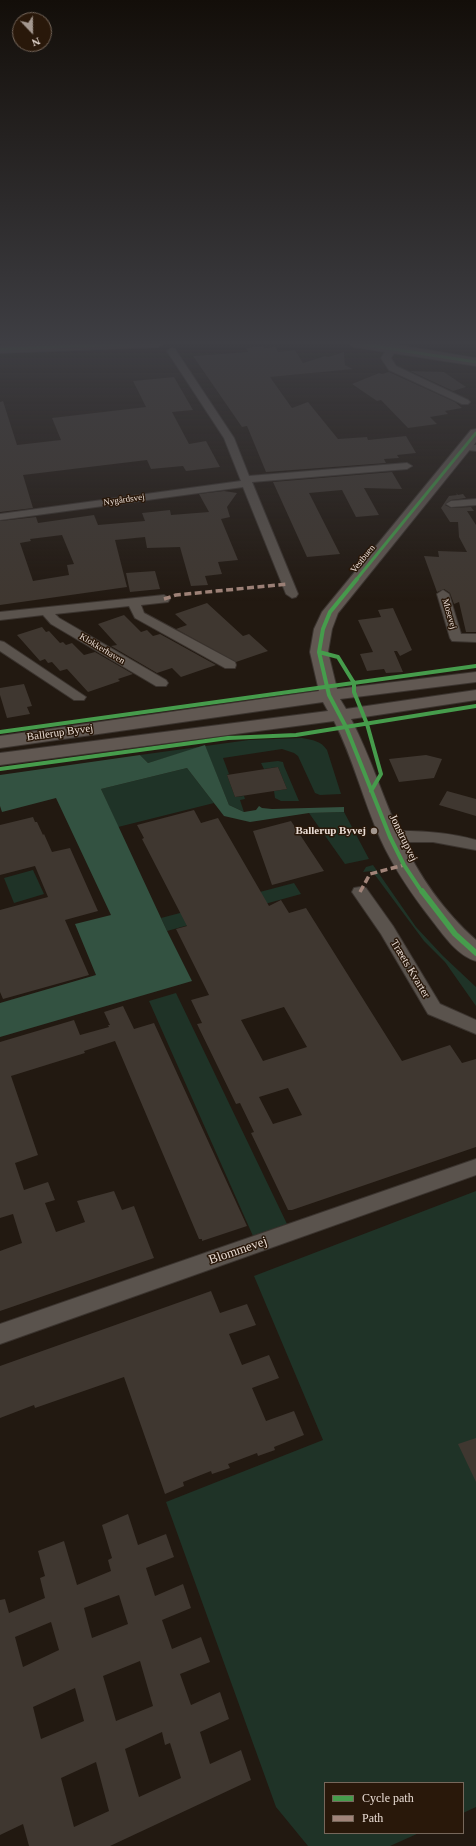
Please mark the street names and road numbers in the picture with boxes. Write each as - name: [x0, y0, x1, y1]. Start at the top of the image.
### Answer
- street label: Nygårdsvej: [103, 492, 145, 508]
- street label: Vestbuen: [348, 543, 378, 575]
- street label: Mosevej: [440, 598, 458, 630]
- street label: Klokkerhaven: [77, 631, 127, 667]
- street label: Ballerup Byvej: [26, 722, 94, 744]
- street label: Jonstrupvej: [386, 812, 420, 864]
- street label: Træets Kvarter: [387, 937, 433, 1001]
- street label: Blommevej: [207, 1234, 269, 1268]

